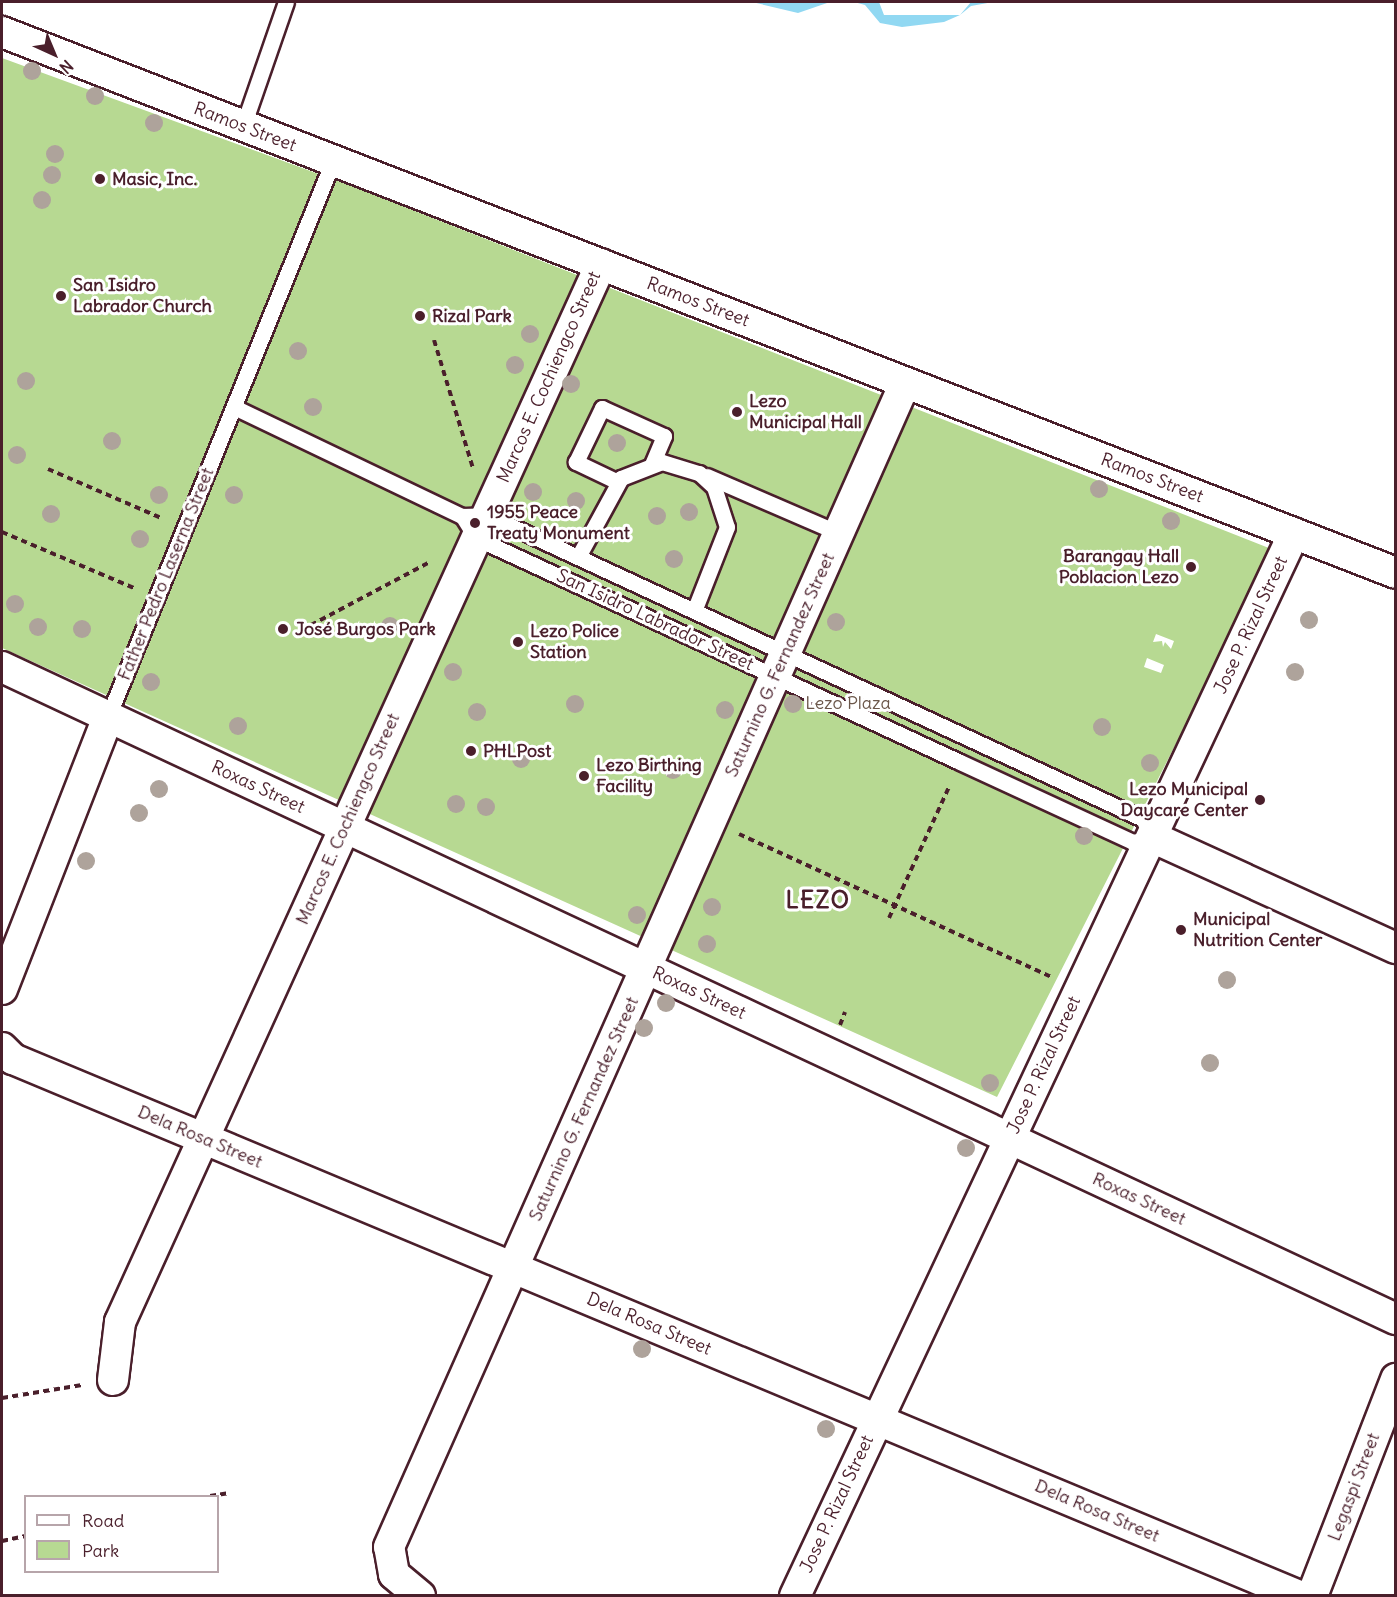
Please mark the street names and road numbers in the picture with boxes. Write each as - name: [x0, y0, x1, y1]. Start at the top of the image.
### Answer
- street label: Ramos Street: [191, 98, 299, 156]
- street label: Marcos E. Cochiengco Street: [493, 268, 605, 486]
- street label: Ramos Street: [644, 273, 752, 331]
- street label: Ramos Street: [1098, 449, 1206, 507]
- street label: Father Pedro Laserna Street: [113, 464, 219, 684]
- street label: Saturnino G. Fernandez Street: [721, 550, 839, 780]
- street label: Jose P. Rizal Street: [1210, 553, 1292, 697]
- street label: San Isidro Labrador Street: [553, 565, 757, 675]
- street label: Marcos E. Cochiengco Street: [292, 710, 404, 928]
- street label: Roxas Street: [208, 756, 308, 818]
- street label: Roxas Street: [649, 962, 749, 1024]
- street label: Jose P. Rizal Street: [1003, 993, 1085, 1137]
- street label: Saturnino G. Fernandez Street: [525, 994, 643, 1224]
- street label: Dela Rosa Street: [134, 1101, 266, 1173]
- street label: Roxas Street: [1089, 1168, 1189, 1230]
- street label: Dela Rosa Street: [583, 1288, 715, 1360]
- street label: Legaspi Street: [1323, 1430, 1385, 1544]
- street label: Jose P. Rizal Street: [796, 1432, 878, 1576]
- street label: Dela Rosa Street: [1031, 1475, 1163, 1547]

